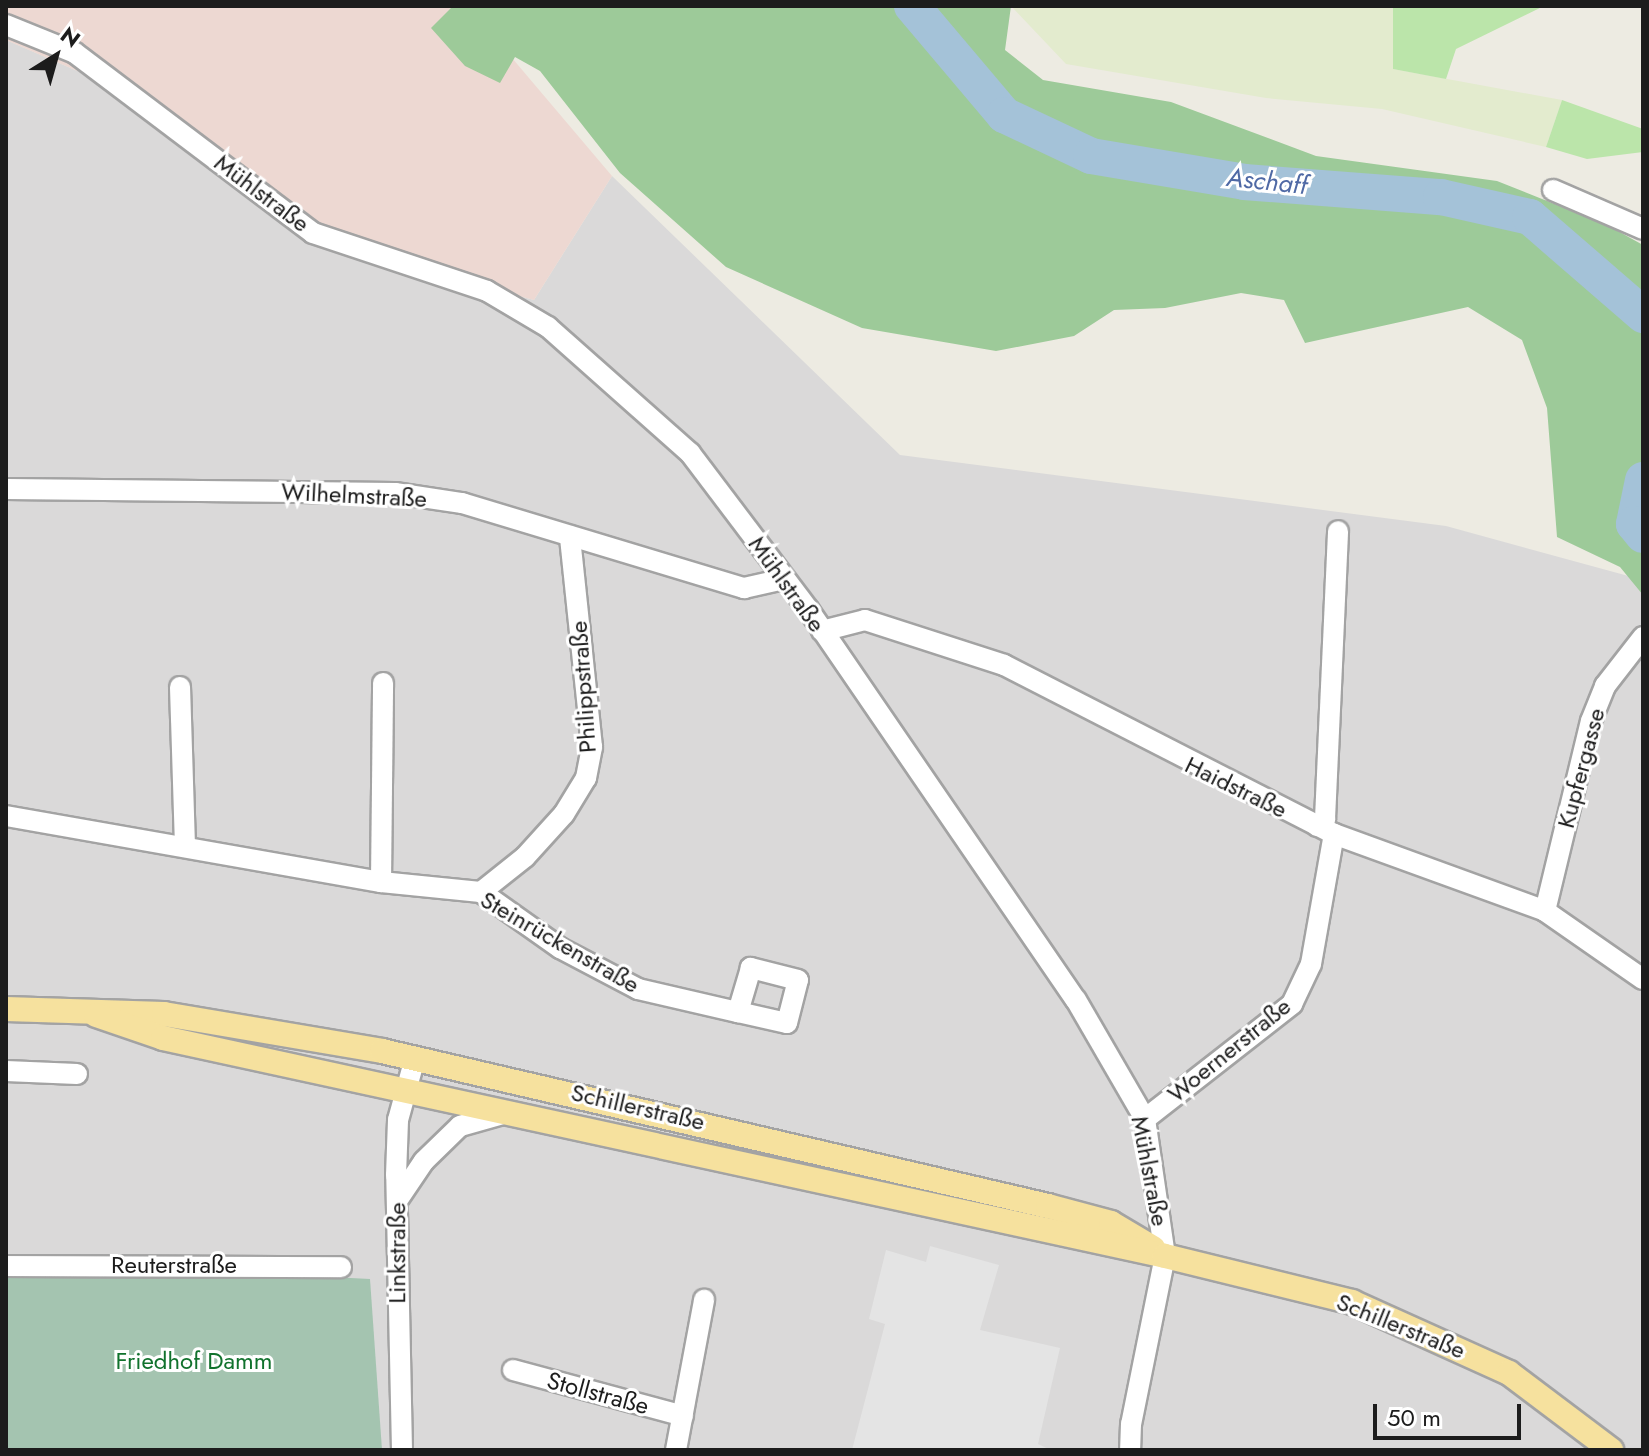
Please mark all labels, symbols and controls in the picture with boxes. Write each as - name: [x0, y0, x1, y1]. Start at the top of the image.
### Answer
- north arrow: [16, 16, 96, 96]
- text: N: [54, 19, 87, 55]
- street label: Mühlstraße: [209, 148, 315, 238]
- water label: Aschaff: [1225, 162, 1309, 202]
- street label: Wilhelmstraße: [280, 477, 428, 513]
- street label: Mühlstraße: [743, 531, 831, 637]
- street label: Philippstraße: [564, 620, 602, 754]
- street label: Kupfergasse: [1551, 705, 1611, 831]
- street label: Haidstraße: [1180, 750, 1292, 824]
- street label: Steinrückenstraße: [475, 885, 645, 999]
- street label: Woernerstraße: [1162, 992, 1296, 1108]
- street label: Schillerstraße: [568, 1078, 708, 1136]
- street label: Mühlstraße: [1125, 1114, 1175, 1228]
- street label: Linkstraße: [383, 1202, 411, 1304]
- street label: Reuterstraße: [111, 1251, 237, 1279]
- street label: Schillerstraße: [1332, 1287, 1470, 1365]
- park label: Friedhof Damm: [115, 1347, 273, 1375]
- street label: Stollstraße: [544, 1366, 652, 1420]
- scale bar: [1377, 1388, 1525, 1438]
- text: 50 m: [1387, 1400, 1441, 1435]

